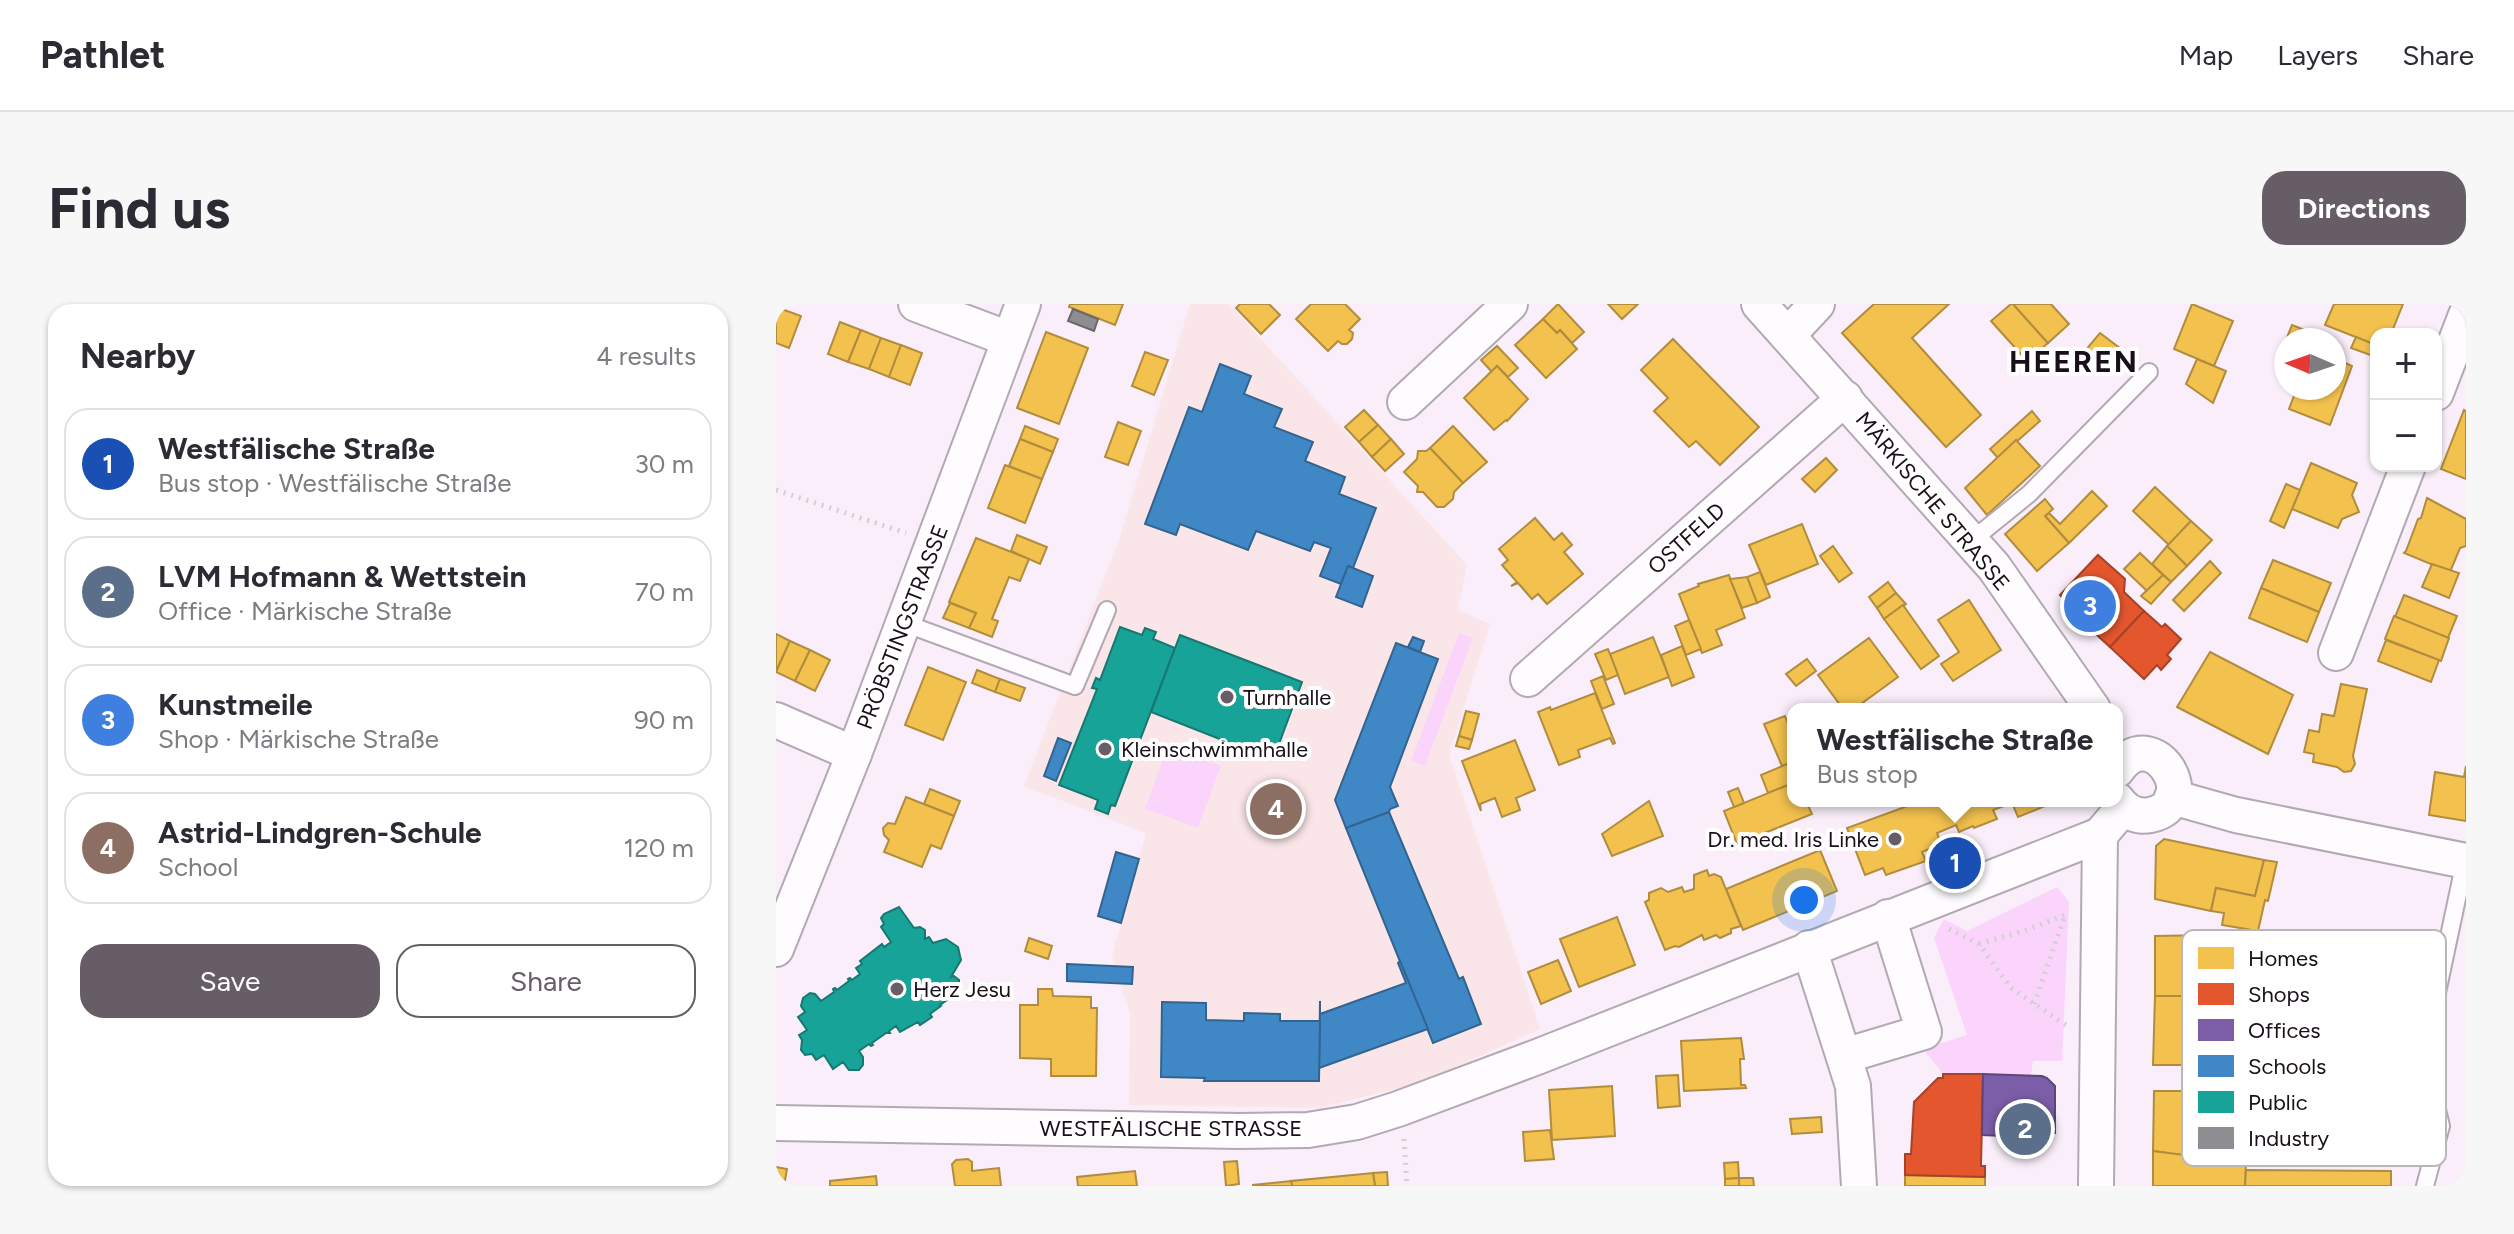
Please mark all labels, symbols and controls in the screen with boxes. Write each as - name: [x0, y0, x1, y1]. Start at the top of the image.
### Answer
- text: Pathlet: [40, 32, 165, 78]
- text: Map: [2179, 38, 2233, 72]
- text: Layers: [2277, 38, 2358, 72]
- text: Share: [2402, 38, 2474, 72]
- button: Directions: [2262, 171, 2466, 245]
- text: Find us: [48, 175, 230, 242]
- north arrow: [2274, 328, 2346, 400]
- map controls: [2370, 328, 2442, 472]
- button: +: [2370, 328, 2442, 400]
- text: Nearby: [80, 336, 195, 377]
- text: 4 results: [596, 340, 696, 372]
- district label: HEEREN: [2009, 343, 2139, 380]
- button: −: [2370, 400, 2442, 472]
- street label: MÄRKISCHE STRASSE: [1850, 406, 2015, 596]
- text: Westfälische Straße: [158, 430, 435, 467]
- text: 1: [103, 448, 113, 480]
- text: 30 m: [635, 448, 694, 480]
- text: Bus stop · Westfälische Straße: [158, 467, 511, 499]
- street label: OSTFELD: [1642, 497, 1730, 580]
- street label: PRÖBSTINGSTRASSE: [851, 521, 954, 733]
- text: LVM Hofmann & Wettstein: [158, 558, 527, 595]
- text: 2: [100, 576, 116, 608]
- text: 70 m: [635, 576, 694, 608]
- pin: 3: [2064, 576, 2116, 636]
- text: Office · Märkische Straße: [158, 595, 452, 627]
- place label: Turnhalle: [1243, 684, 1331, 711]
- text: Kunstmeile: [158, 686, 313, 723]
- marker: Turnhalle: [1218, 688, 1236, 706]
- popup: [1787, 703, 2123, 807]
- text: 3: [101, 704, 115, 736]
- text: 90 m: [634, 704, 694, 736]
- text: Westfälische Straße: [1817, 721, 2093, 758]
- text: Shop · Märkische Straße: [158, 723, 439, 755]
- place label: Kleinschwimmhalle: [1121, 736, 1308, 763]
- marker: Kleinschwimmhalle: [1096, 740, 1114, 758]
- text: Bus stop: [1817, 758, 1918, 790]
- pin: 4: [1250, 779, 1302, 839]
- text: Astrid-Lindgren-Schule: [158, 814, 482, 851]
- place label: Dr. med. Iris Linke: [1707, 826, 1879, 853]
- marker: Dr. med. Iris Linke: [1886, 830, 1904, 848]
- text: 4: [100, 832, 116, 864]
- text: 120 m: [624, 832, 694, 864]
- pin: 1: [1929, 833, 1981, 893]
- text: School: [158, 851, 238, 883]
- your location: [1784, 880, 1824, 920]
- legend: [2182, 930, 2446, 1166]
- button: Save: [80, 944, 380, 1018]
- button: Share: [396, 944, 696, 1018]
- text: Homes: [2248, 945, 2318, 972]
- place label: Herz Jesu: [913, 976, 1011, 1003]
- marker: Herz Jesu: [888, 980, 906, 998]
- text: Shops: [2248, 981, 2310, 1008]
- text: Offices: [2248, 1017, 2321, 1044]
- text: Schools: [2248, 1053, 2326, 1080]
- text: Public: [2248, 1089, 2308, 1116]
- pin: 2: [1999, 1099, 2051, 1159]
- street label: WESTFÄLISCHE STRASSE: [1040, 1115, 1302, 1142]
- text: Industry: [2248, 1125, 2329, 1152]

